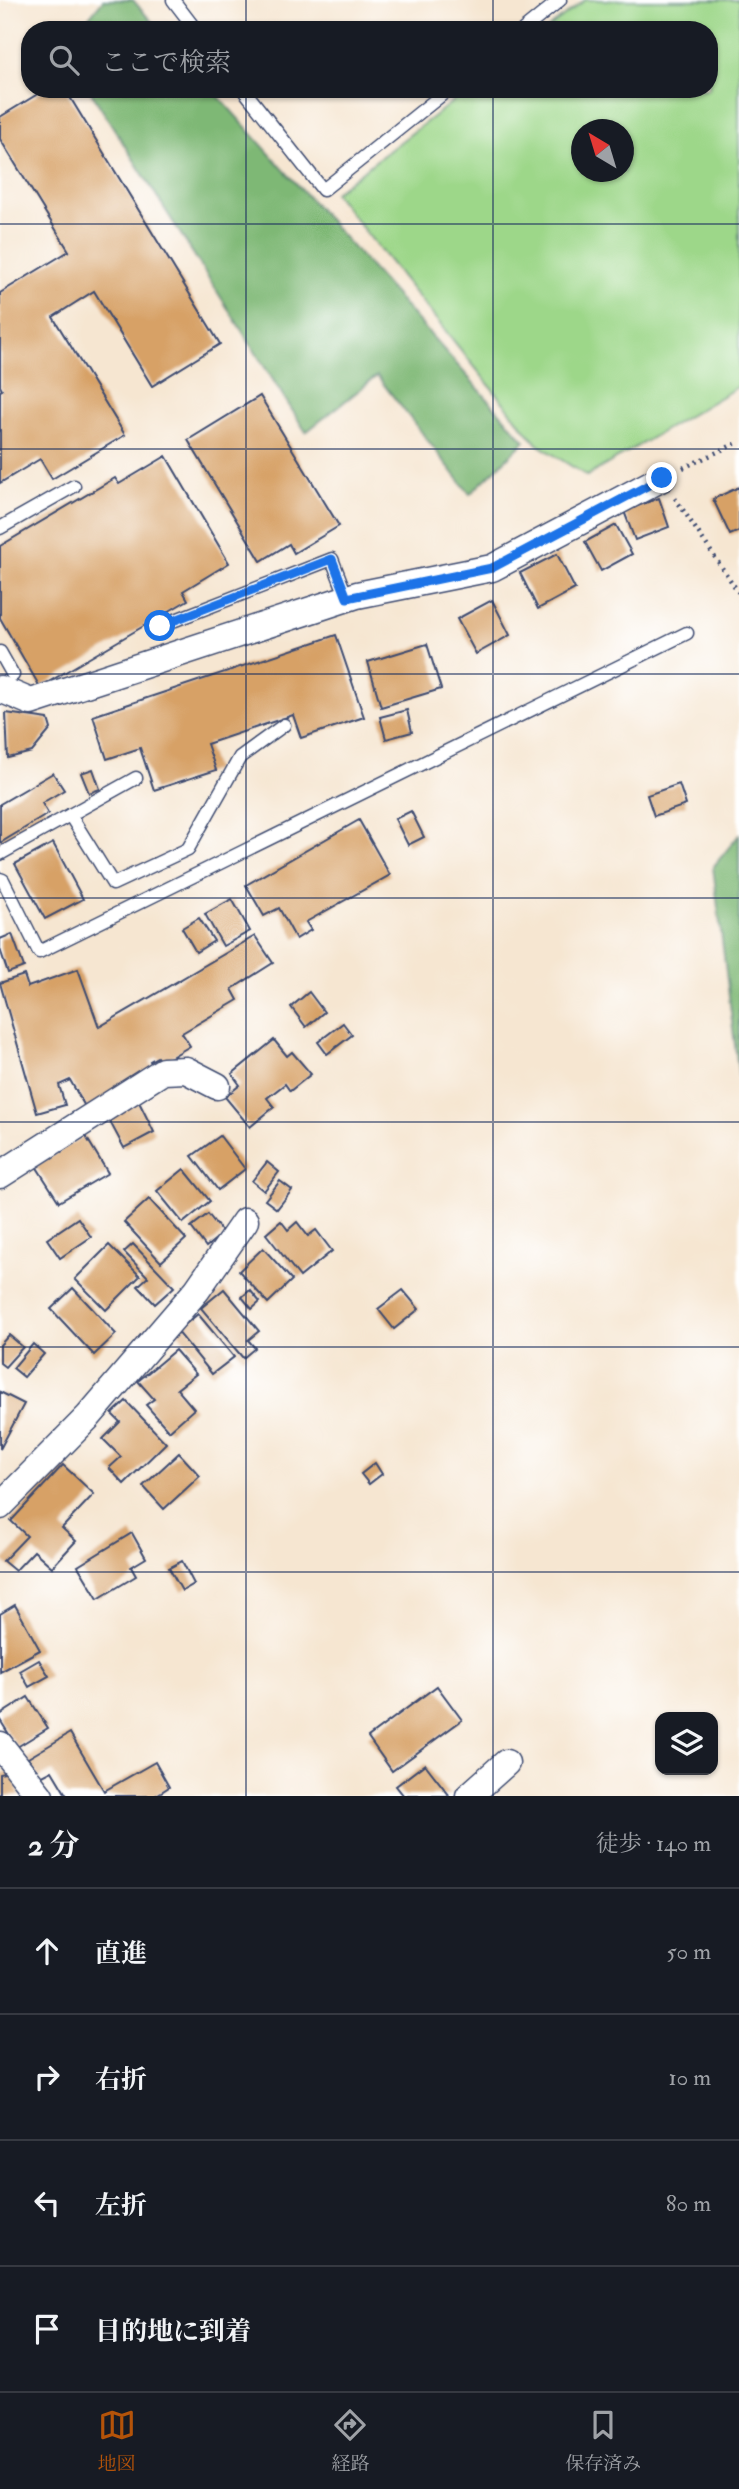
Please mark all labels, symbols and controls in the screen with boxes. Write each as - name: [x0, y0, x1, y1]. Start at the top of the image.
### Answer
- search box: [21, 21, 718, 98]
- icon: search: [45, 41, 83, 79]
- text: ここで検索: [101, 47, 231, 79]
- north arrow: [571, 119, 634, 182]
- route end: [646, 462, 677, 493]
- route start: [144, 610, 175, 641]
- map controls: [655, 1712, 718, 1775]
- button: layers: [655, 1712, 718, 1775]
- text: 2 分: [28, 1827, 80, 1864]
- text: 徒歩 · 140 m: [596, 1829, 711, 1858]
- icon: ahead: [28, 1932, 66, 1970]
- text: 50 m: [667, 1937, 711, 1966]
- text: 直進: [95, 1938, 147, 1970]
- icon: right: [28, 2058, 66, 2096]
- text: 10 m: [668, 2063, 711, 2092]
- text: 右折: [95, 2064, 147, 2096]
- icon: left: [28, 2184, 66, 2222]
- text: 80 m: [666, 2189, 711, 2218]
- text: 左折: [95, 2190, 147, 2222]
- icon: arrive: [28, 2310, 66, 2348]
- text: 目的地に到着: [95, 2316, 251, 2348]
- tab: 地図: [98, 2406, 136, 2476]
- tab: 経路: [331, 2406, 369, 2476]
- tab: 保存済み: [565, 2406, 641, 2476]

